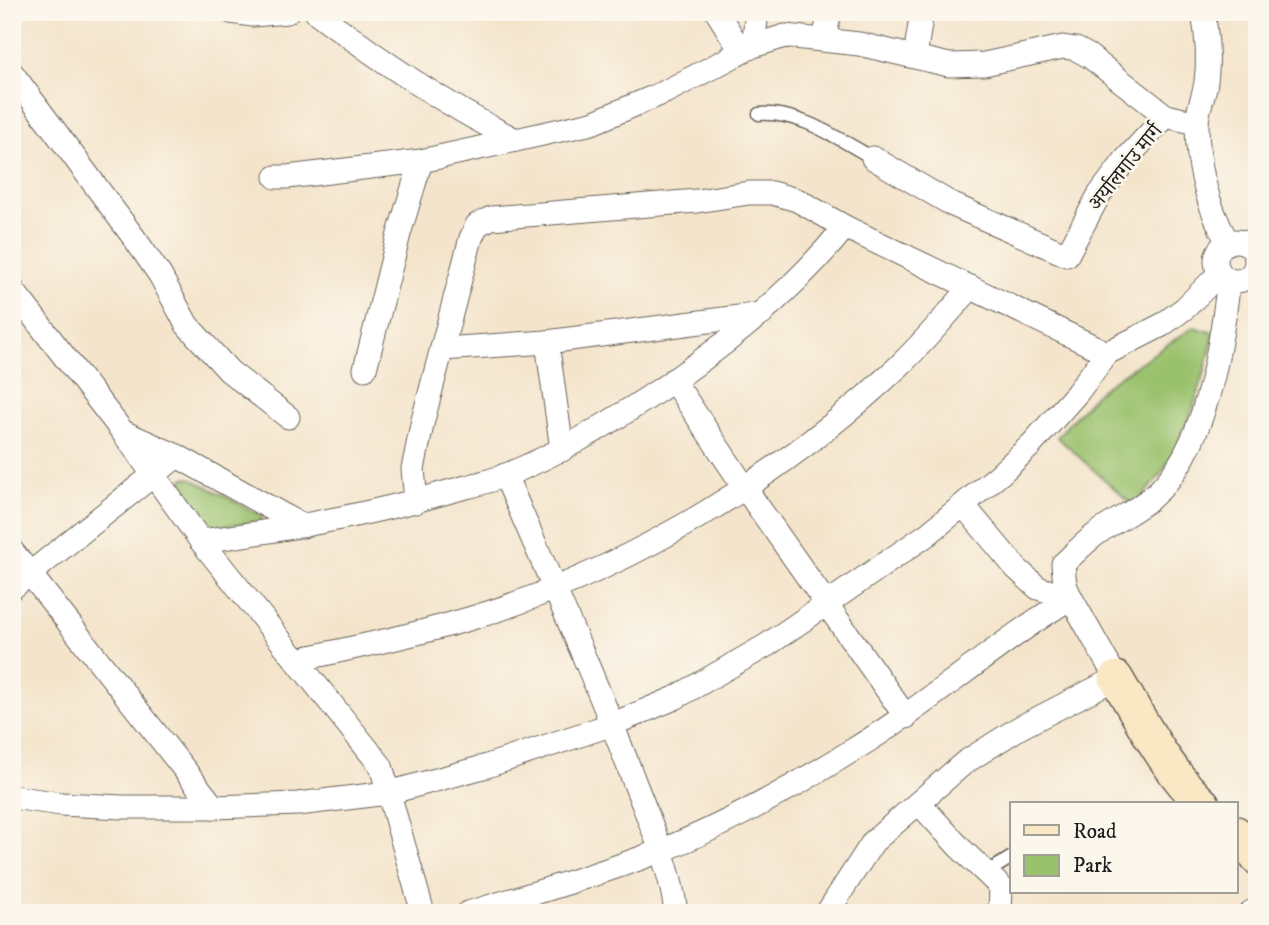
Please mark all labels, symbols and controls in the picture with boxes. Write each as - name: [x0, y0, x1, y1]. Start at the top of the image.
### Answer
- street label: अर्यालगांउ मार्ग: [1083, 118, 1169, 216]
- legend: [1010, 802, 1238, 894]
- text: Road: [1073, 819, 1117, 845]
- text: Park: [1073, 853, 1113, 879]

